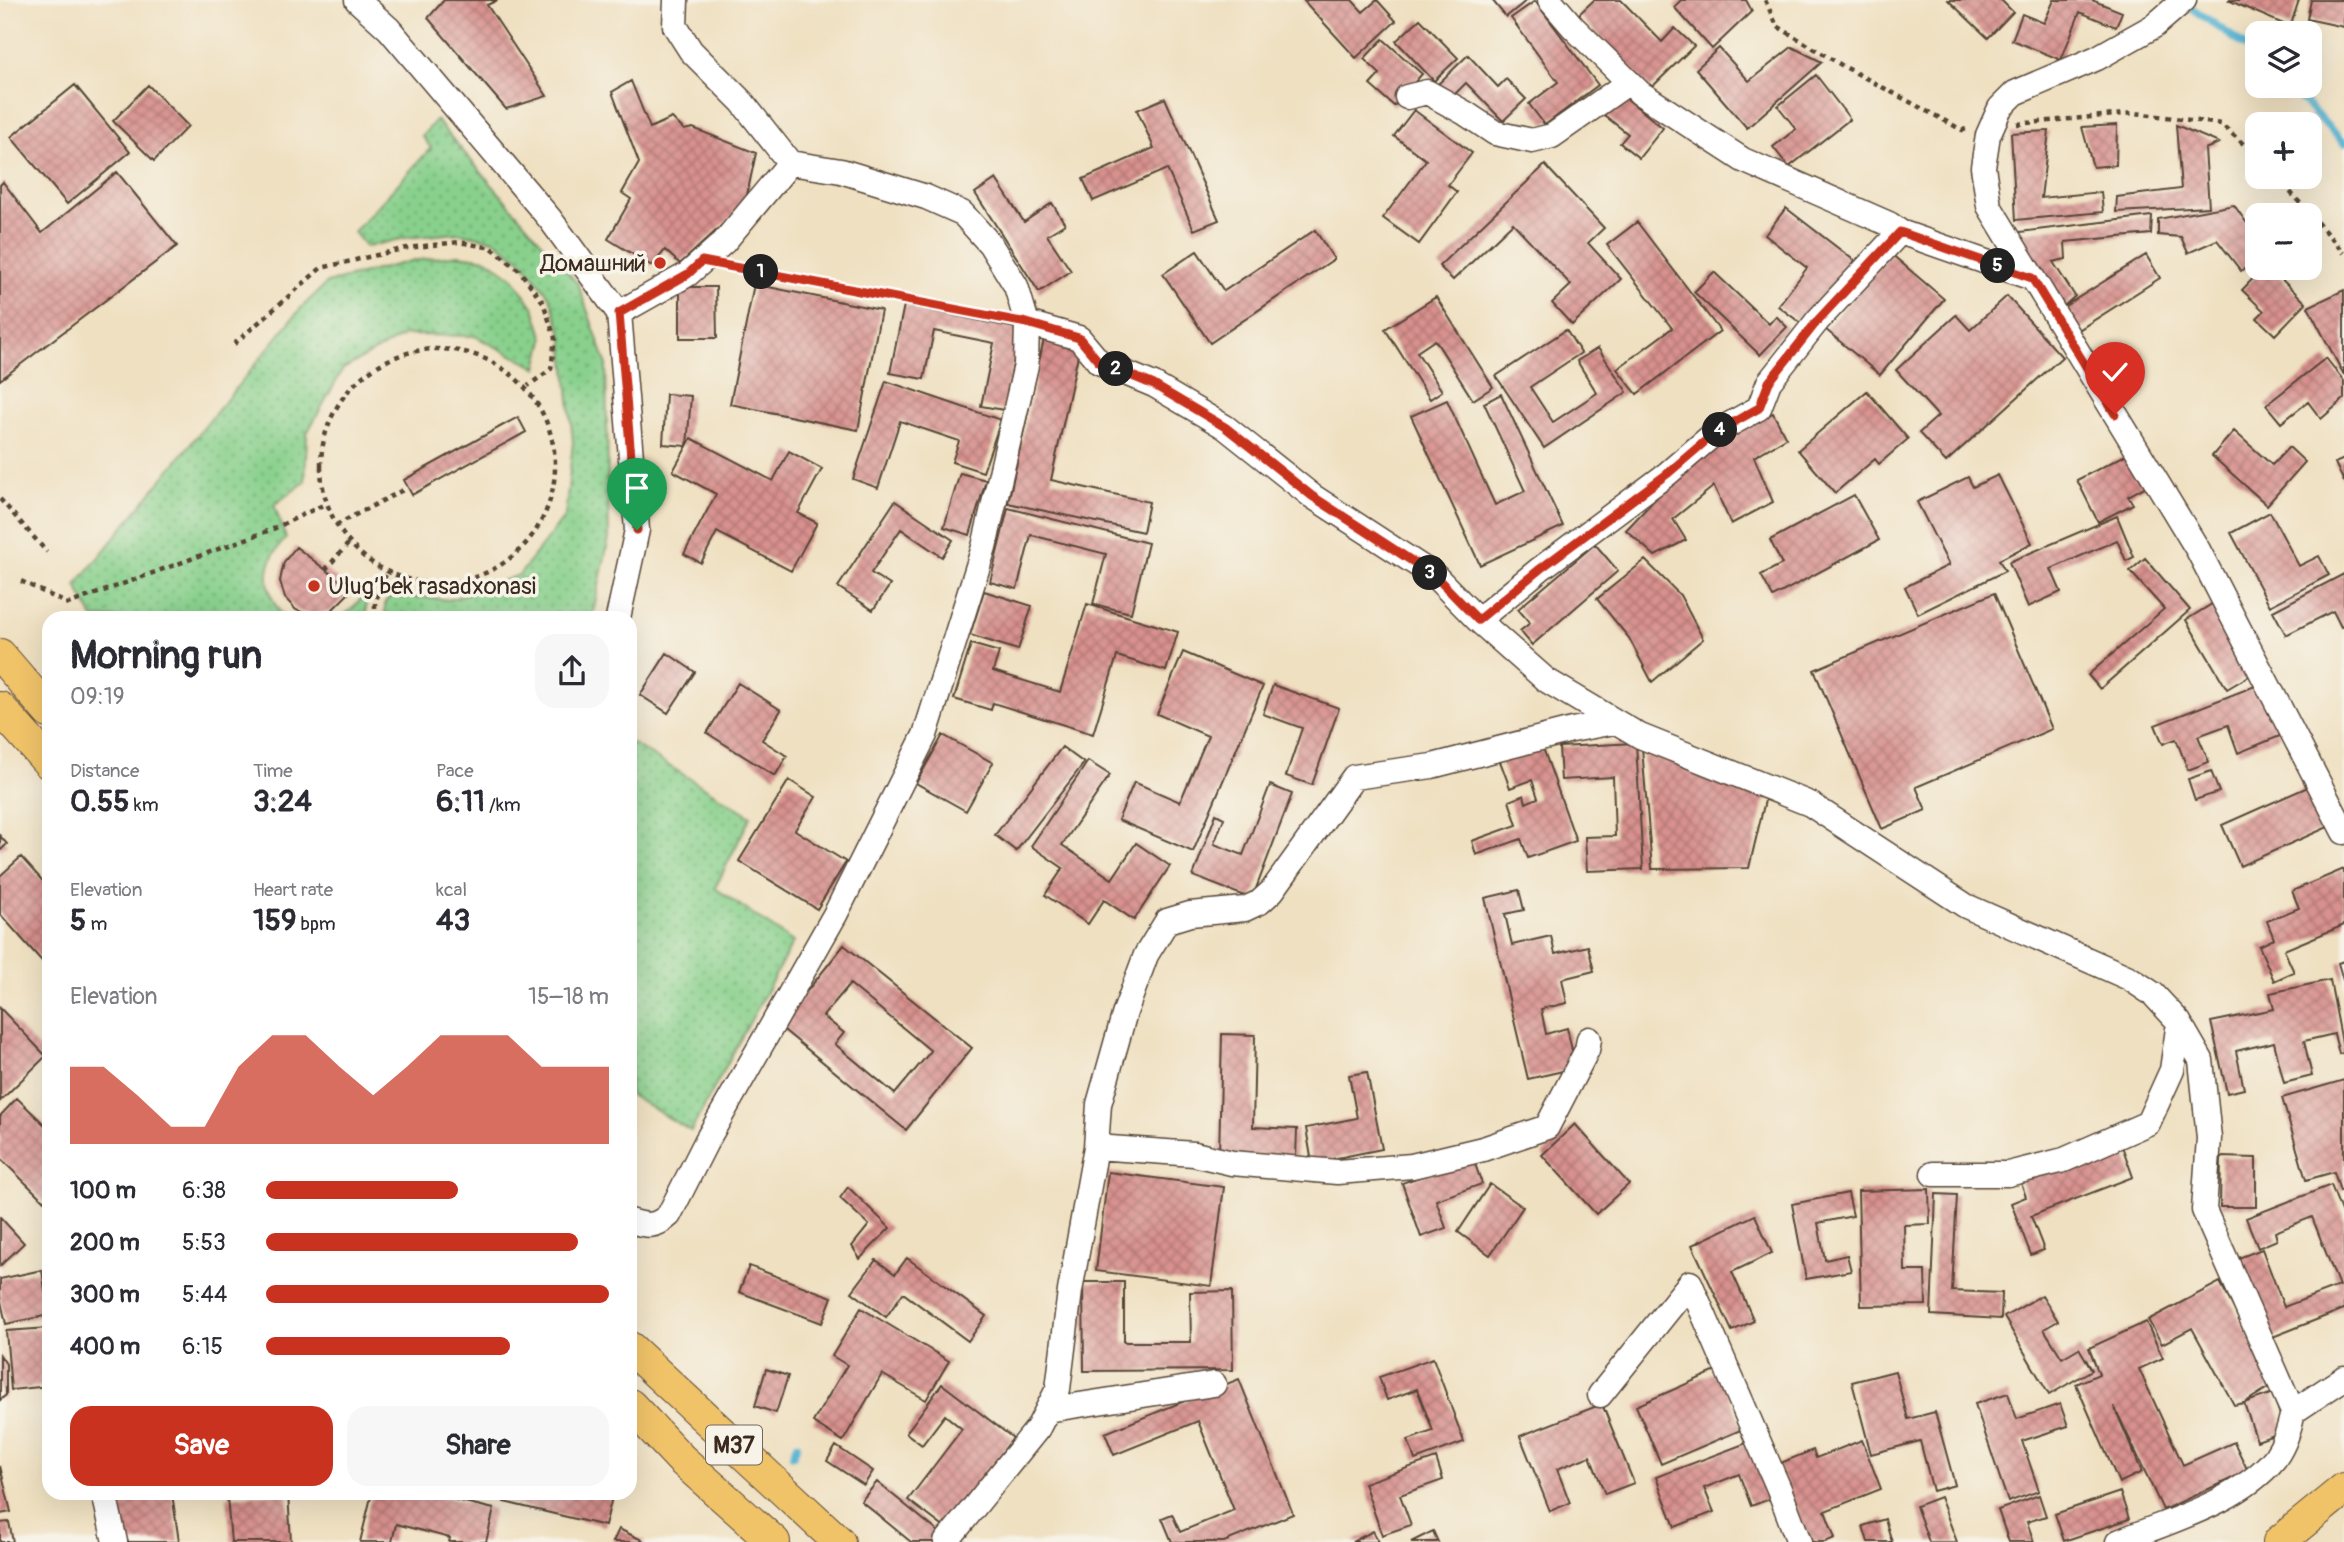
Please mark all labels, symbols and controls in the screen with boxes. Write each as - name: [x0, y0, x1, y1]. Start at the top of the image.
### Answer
- map controls: [2245, 21, 2322, 280]
- button: layers: [2245, 21, 2322, 98]
- button: +: [2245, 112, 2322, 189]
- button: −: [2245, 203, 2322, 280]
- pin: 5: [1980, 248, 2016, 284]
- place label: Домашний: [540, 249, 646, 278]
- text: 5: [1992, 253, 2003, 277]
- pin: 1: [744, 254, 778, 290]
- marker: Домашний: [652, 255, 668, 271]
- text: 1: [757, 259, 764, 283]
- pin: [2085, 342, 2145, 414]
- pin: 2: [1098, 352, 1134, 386]
- icon: check: [2096, 353, 2134, 391]
- text: 2: [1110, 356, 1121, 380]
- pin: 4: [1702, 412, 1738, 448]
- text: 4: [1714, 417, 1725, 441]
- pin: [607, 458, 667, 530]
- icon: arrive: [618, 469, 656, 507]
- pin: 3: [1412, 556, 1448, 590]
- text: 3: [1424, 560, 1435, 584]
- place label: Ulug’bek rasadxonasi: [328, 572, 536, 601]
- marker: Ulug’bek rasadxonasi: [306, 578, 322, 594]
- text: Morning run: [70, 632, 262, 680]
- button: share: [535, 634, 609, 708]
- text: 09:19: [70, 682, 125, 711]
- text: Distance: [70, 759, 139, 783]
- text: Time: [253, 759, 293, 783]
- text: Pace: [436, 759, 474, 783]
- text: 0.55: [70, 783, 130, 820]
- text: 3:24: [253, 783, 312, 820]
- text: 6:11: [436, 783, 485, 820]
- text: km: [130, 793, 159, 817]
- text: /km: [485, 793, 521, 817]
- text: Elevation: [70, 878, 142, 902]
- text: Heart rate: [253, 878, 333, 902]
- text: kcal: [436, 878, 467, 902]
- text: 5: [70, 902, 86, 939]
- text: 159: [253, 902, 296, 939]
- text: 43: [436, 902, 470, 939]
- text: m: [86, 912, 107, 936]
- text: bpm: [296, 912, 336, 936]
- text: Elevation: [70, 982, 158, 1011]
- text: 15–18 m: [528, 982, 609, 1011]
- text: 100 m: [70, 1176, 136, 1205]
- text: 6:38: [182, 1176, 226, 1205]
- text: 200 m: [70, 1228, 140, 1257]
- text: 5:53: [182, 1228, 226, 1257]
- text: 300 m: [70, 1280, 140, 1309]
- text: 5:44: [182, 1280, 227, 1309]
- text: 400 m: [70, 1332, 140, 1361]
- text: 6:15: [182, 1332, 223, 1361]
- button: Save: [70, 1406, 333, 1486]
- button: Share: [347, 1406, 609, 1486]
- road number: M37: [706, 1426, 762, 1464]

